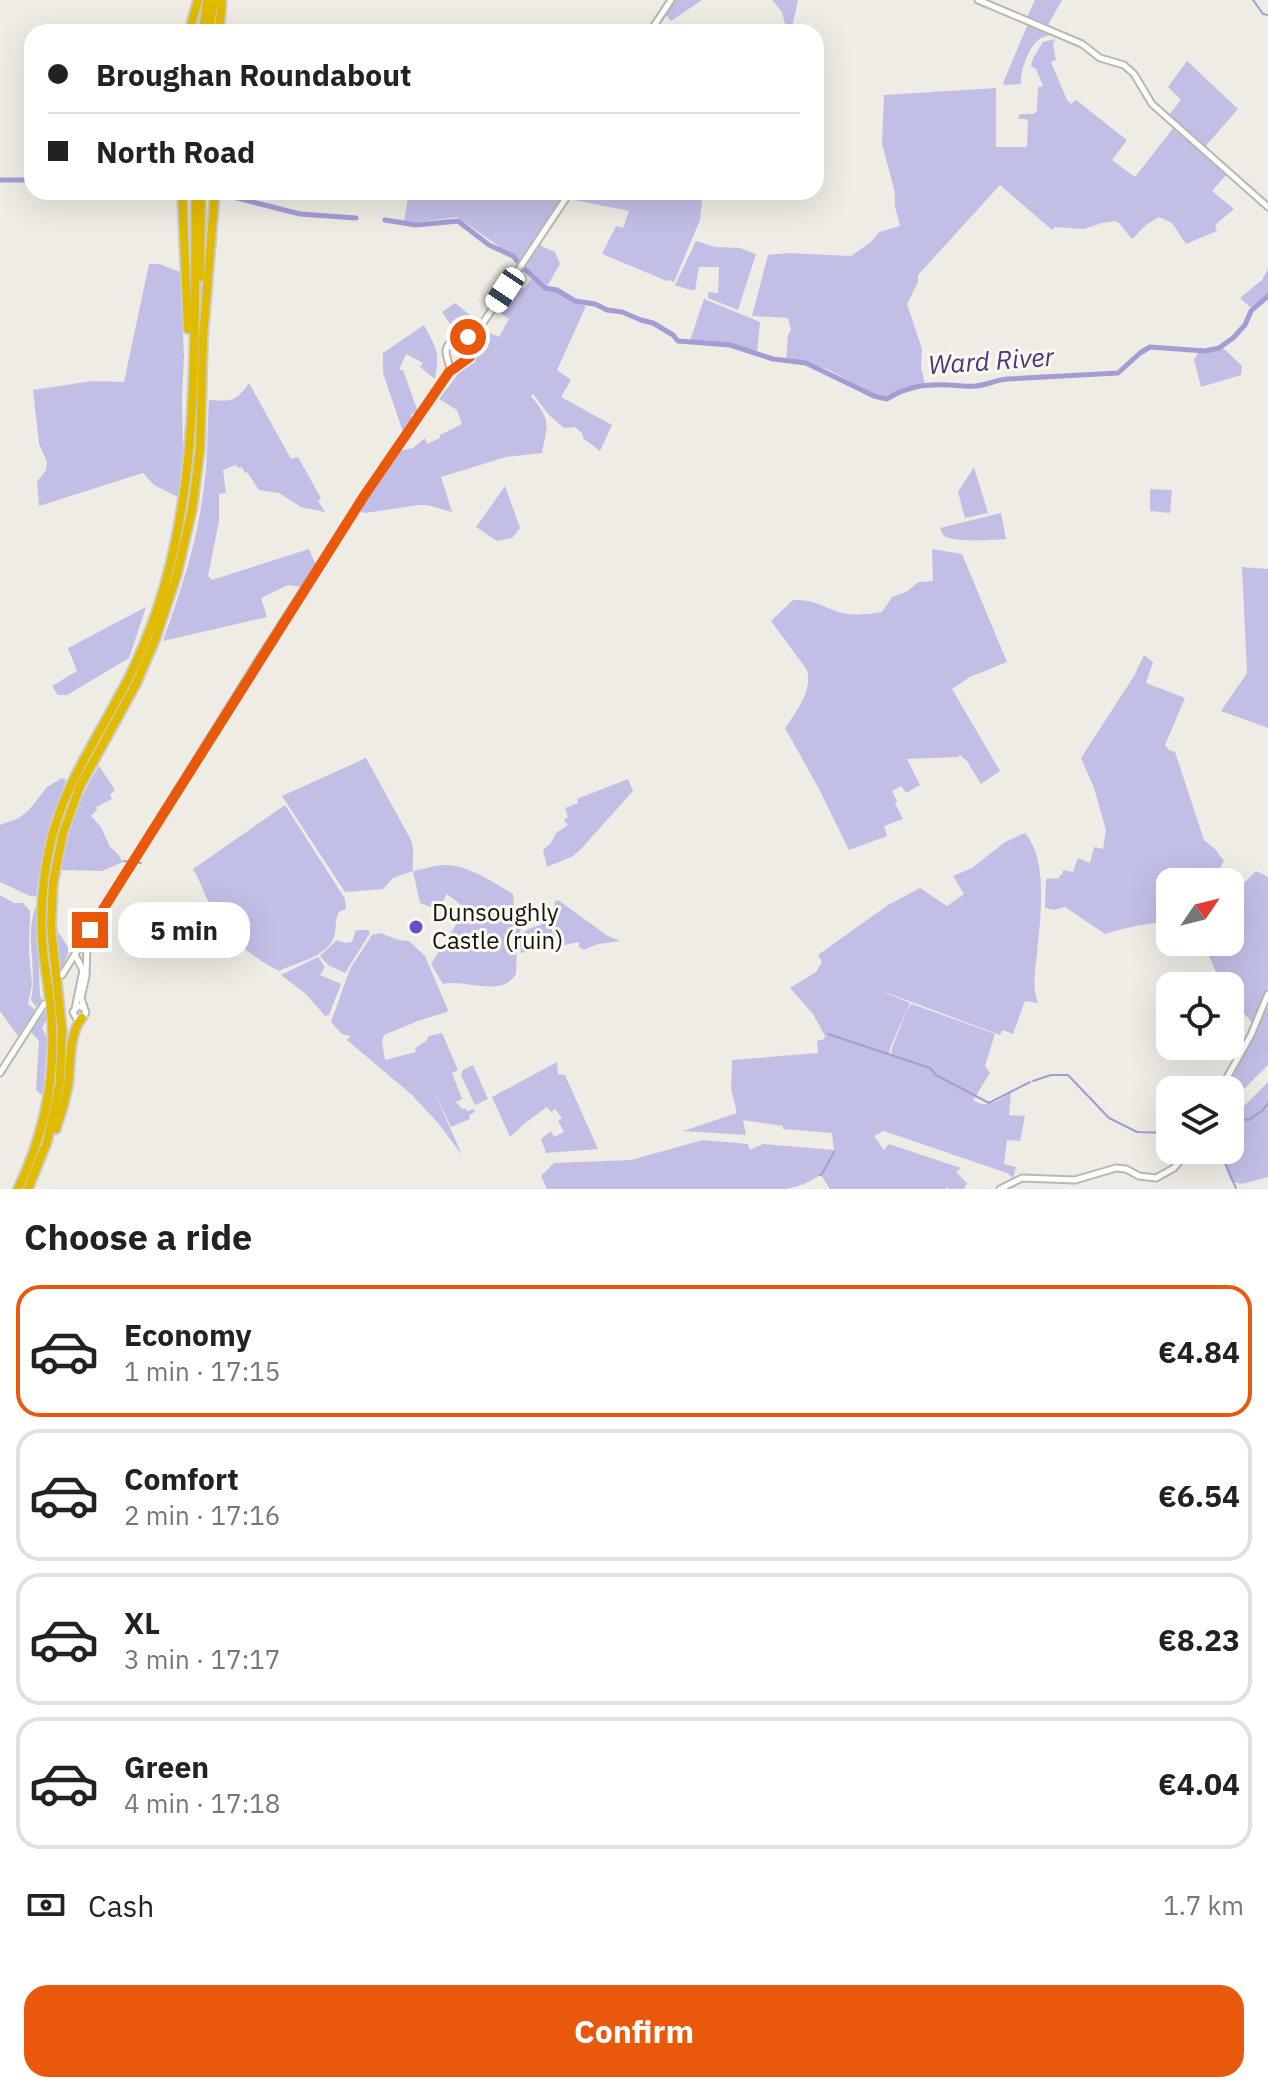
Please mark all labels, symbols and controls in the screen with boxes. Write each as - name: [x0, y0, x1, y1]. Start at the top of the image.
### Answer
- text: Broughan Roundabout: [96, 55, 412, 94]
- text: North Road: [96, 132, 255, 171]
- car: [482, 263, 528, 317]
- route start: [450, 319, 486, 355]
- water label: Ward River: [927, 339, 1056, 381]
- north arrow: [1156, 868, 1244, 956]
- map controls: [1156, 868, 1244, 1164]
- place label: Dunsoughly Castle (ruin): [432, 896, 563, 956]
- callout: 5 min: [118, 902, 250, 958]
- route end: [72, 912, 108, 948]
- text: 5 min: [150, 913, 218, 947]
- marker: Dunsoughly Castle (ruin): [407, 918, 425, 936]
- button: locate: [1156, 972, 1244, 1060]
- button: layers: [1156, 1076, 1244, 1164]
- text: Choose a ride: [24, 1213, 252, 1260]
- icon: car: [28, 1315, 100, 1387]
- text: Economy: [124, 1315, 252, 1354]
- text: €4.84: [1158, 1332, 1240, 1371]
- text: 1 min · 17:15: [124, 1354, 280, 1388]
- icon: car: [28, 1459, 100, 1531]
- text: Comfort: [124, 1459, 239, 1498]
- text: €6.54: [1158, 1476, 1240, 1515]
- text: 2 min · 17:16: [124, 1498, 280, 1532]
- icon: car: [28, 1603, 100, 1675]
- text: XL: [124, 1603, 160, 1642]
- text: €8.23: [1158, 1620, 1240, 1659]
- text: 3 min · 17:17: [124, 1642, 280, 1676]
- icon: car: [28, 1747, 100, 1819]
- text: Green: [124, 1747, 209, 1786]
- text: €4.04: [1158, 1764, 1240, 1803]
- text: 4 min · 17:18: [124, 1786, 280, 1820]
- icon: cash: [24, 1883, 68, 1927]
- text: Cash: [88, 1886, 154, 1925]
- text: 1.7 km: [1163, 1888, 1244, 1922]
- button: Confirm: [24, 1985, 1244, 2077]

